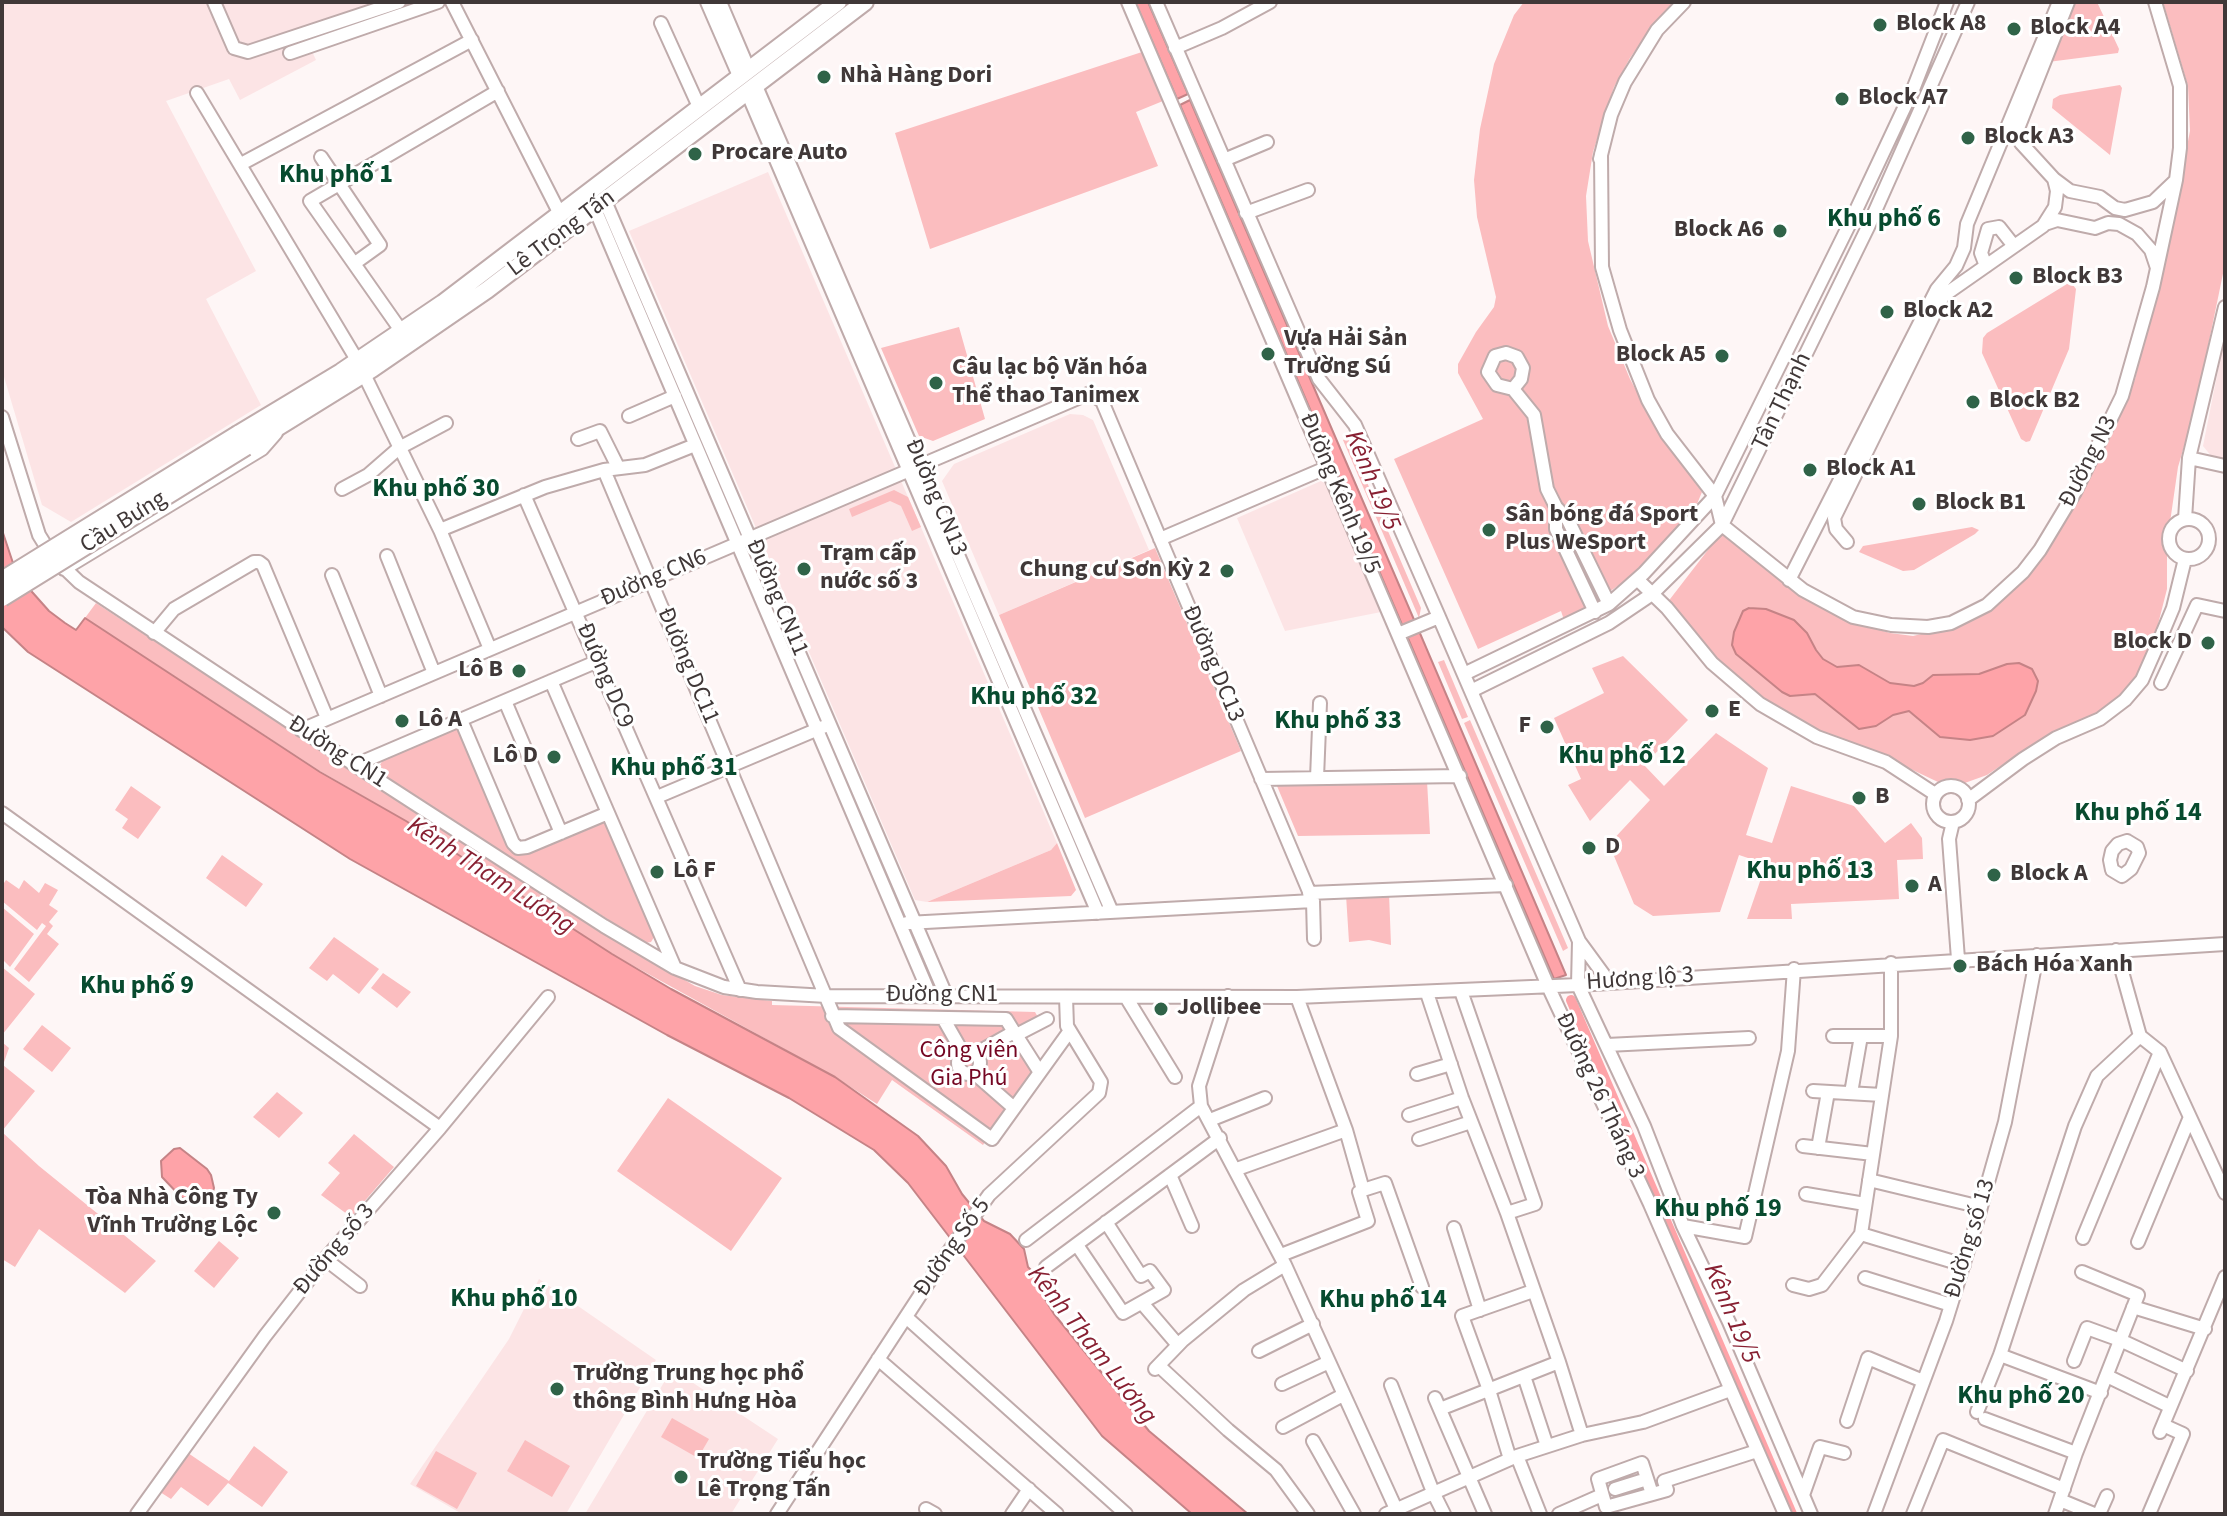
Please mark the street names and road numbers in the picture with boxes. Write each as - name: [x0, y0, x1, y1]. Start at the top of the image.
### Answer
- street label: Lê Trọng Tấn: [503, 184, 621, 284]
- street label: Tân Thạnh: [1747, 348, 1819, 456]
- street label: Đường Kênh 19/5: [1292, 409, 1386, 579]
- street label: Đường N3: [2054, 411, 2124, 513]
- street label: Đường CN13: [897, 435, 973, 561]
- street label: Cầu Bưng: [76, 485, 172, 561]
- street label: Đường CN11: [738, 535, 814, 661]
- street label: Đường CN6: [597, 544, 711, 614]
- street label: Đường DC13: [1175, 601, 1249, 727]
- street label: Đường DC11: [650, 603, 724, 729]
- street label: Đường DC9: [569, 619, 639, 733]
- street label: Đường CN1: [282, 710, 392, 796]
- street label: Hương lộ 3: [1585, 962, 1695, 998]
- street label: Đường CN1: [886, 982, 998, 1010]
- street label: Đường 26 Tháng 3: [1548, 1008, 1650, 1184]
- street label: Đường số 13: [1939, 1176, 2003, 1302]
- street label: Đường Số 5: [909, 1193, 997, 1303]
- street label: Đường số 3: [288, 1198, 382, 1302]

